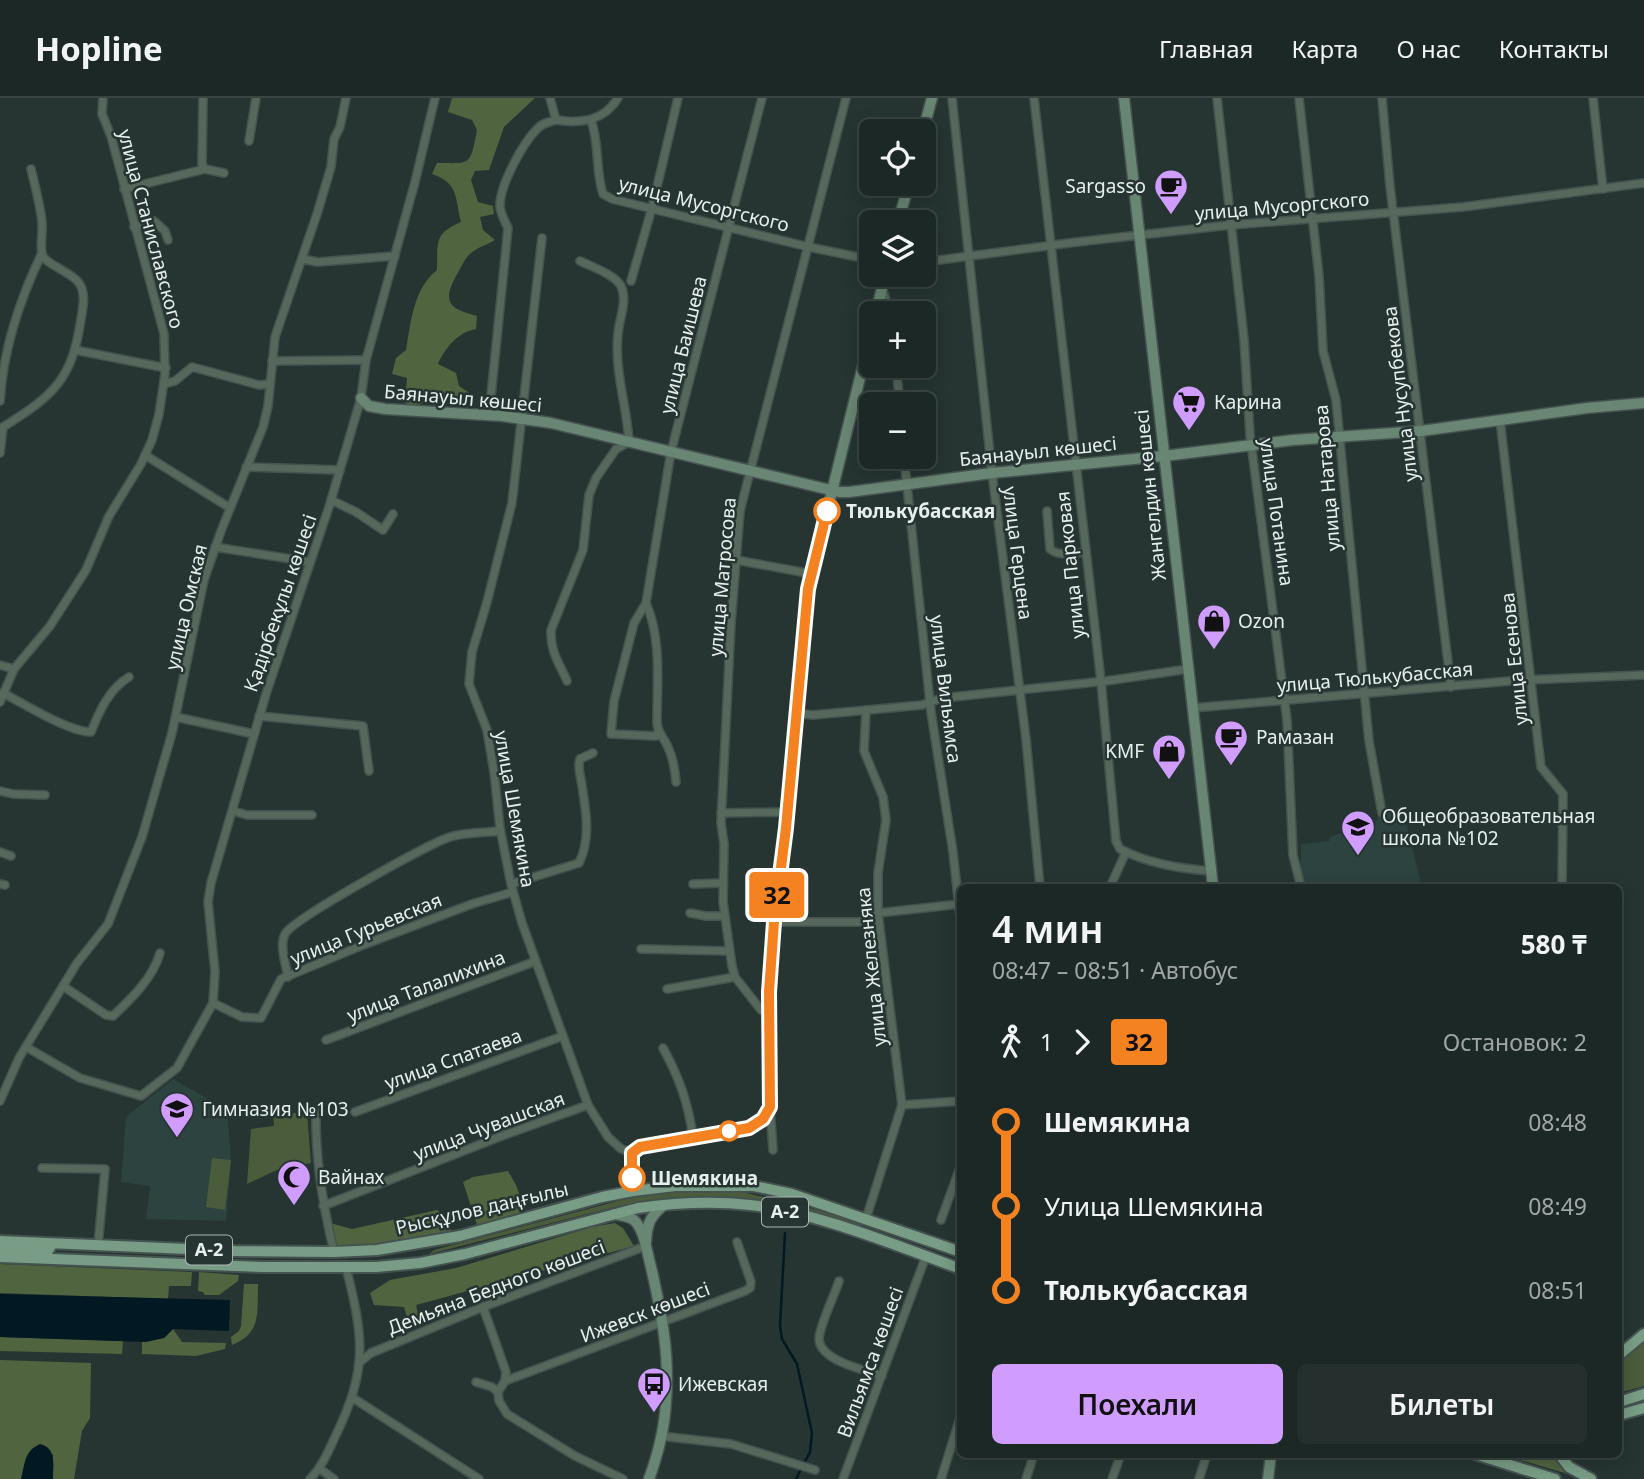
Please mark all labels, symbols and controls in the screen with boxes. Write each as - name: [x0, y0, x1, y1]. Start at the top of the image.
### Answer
- text: Hopline: [35, 26, 163, 71]
- text: Главная: [1159, 32, 1253, 65]
- text: Карта: [1291, 32, 1358, 65]
- text: О нас: [1396, 32, 1461, 65]
- text: Контакты: [1499, 32, 1609, 65]
- map controls: [859, 119, 936, 469]
- button: locate: [859, 119, 936, 196]
- street label: улица Станиславского: [112, 126, 190, 332]
- cafe icon: Sargasso: [1152, 167, 1190, 216]
- street label: улица Мусоргского: [616, 170, 792, 238]
- place label: Sargasso: [1065, 173, 1146, 199]
- street label: улица Мусоргского: [1194, 185, 1370, 227]
- button: layers: [859, 210, 936, 287]
- street label: улица Баишева: [653, 273, 713, 417]
- button: +: [859, 301, 936, 378]
- street label: улица Нусупбекова: [1376, 305, 1424, 483]
- street label: Баянауыл көшесі: [383, 378, 543, 418]
- supermarket icon: Карина: [1170, 383, 1208, 432]
- place label: Карина: [1214, 389, 1282, 415]
- button: −: [859, 392, 936, 469]
- street label: улица Натарова: [1308, 404, 1346, 552]
- street label: Жангелдин көшесі: [1128, 408, 1172, 582]
- street label: Баянауыл көшесі: [958, 430, 1118, 472]
- street label: улица Потанина: [1254, 436, 1300, 588]
- street label: улица Герцена: [997, 485, 1039, 621]
- street label: улица Парковая: [1049, 490, 1091, 640]
- street label: улица Матросова: [702, 496, 742, 658]
- marker: Тюлькубасская: [814, 498, 840, 524]
- place label: Тюлькубасская: [846, 498, 995, 524]
- street label: Қадірбекұлы көшесі: [237, 511, 323, 695]
- street label: улица Омская: [159, 541, 213, 673]
- street label: улица Есенова: [1494, 591, 1534, 727]
- shop icon: Ozon: [1195, 602, 1233, 651]
- place label: Ozon: [1238, 608, 1285, 634]
- street label: улица Вильямса: [924, 613, 968, 765]
- street label: улица Тюлькубасская: [1276, 655, 1474, 699]
- cafe icon: Рамазан: [1212, 718, 1250, 767]
- place label: Рамазан: [1256, 724, 1334, 750]
- street label: улица Шемякина: [488, 729, 542, 889]
- shop icon: KMF: [1150, 732, 1188, 781]
- place label: KMF: [1105, 738, 1144, 764]
- place label: Общеобразовательная школа №102: [1382, 803, 1596, 851]
- school or university icon: Общеобразовательная школа №102: [1339, 808, 1377, 857]
- line badge: 32: [746, 872, 808, 918]
- text: 32: [763, 878, 791, 911]
- street label: улица Железняка: [850, 886, 892, 1048]
- street label: улица Гурьевская: [286, 887, 446, 971]
- text: 4 мин: [992, 902, 1104, 954]
- text: 580 ₸: [1521, 926, 1587, 962]
- street label: улица Талалихина: [343, 944, 509, 1028]
- text: 08:47 – 08:51 · Автобус: [992, 954, 1238, 986]
- street label: улица Спатаева: [381, 1022, 525, 1096]
- icon: walk: [992, 1023, 1030, 1061]
- icon: forward: [1063, 1023, 1101, 1061]
- text: 32: [1125, 1025, 1153, 1058]
- text: 1: [1040, 1026, 1053, 1058]
- text: Остановок: 2: [1443, 1026, 1587, 1058]
- street label: улица Чувашская: [410, 1085, 568, 1167]
- school or university icon: Гимназия №103: [158, 1090, 196, 1139]
- place label: Гимназия №103: [202, 1096, 349, 1122]
- text: Шемякина: [1044, 1104, 1191, 1140]
- text: 08:48: [1528, 1106, 1587, 1138]
- unlabelled marker: [719, 1121, 739, 1141]
- mosque icon: Вайнах: [275, 1158, 313, 1207]
- place label: Вайнах: [318, 1164, 385, 1190]
- marker: Шемякина: [619, 1165, 645, 1191]
- place label: Шемякина: [651, 1165, 758, 1191]
- street label: Рысқұлов даңғылы: [393, 1175, 571, 1241]
- text: Улица Шемякина: [1044, 1188, 1264, 1224]
- text: 08:49: [1528, 1190, 1587, 1222]
- road number: A-2: [762, 1198, 808, 1226]
- street label: Демьяна Бедного көшесі: [384, 1234, 608, 1340]
- road number: A-2: [186, 1236, 232, 1265]
- text: Тюлькубасская: [1044, 1272, 1248, 1308]
- text: 08:51: [1528, 1274, 1587, 1306]
- street label: Ижевск көшесі: [576, 1275, 714, 1349]
- street label: Вильямса көшесі: [831, 1283, 909, 1441]
- button: Поехали: [992, 1364, 1283, 1444]
- button: Билеты: [1297, 1364, 1587, 1444]
- bus stop icon: Ижевская: [635, 1365, 673, 1414]
- place label: Ижевская: [678, 1371, 768, 1397]

